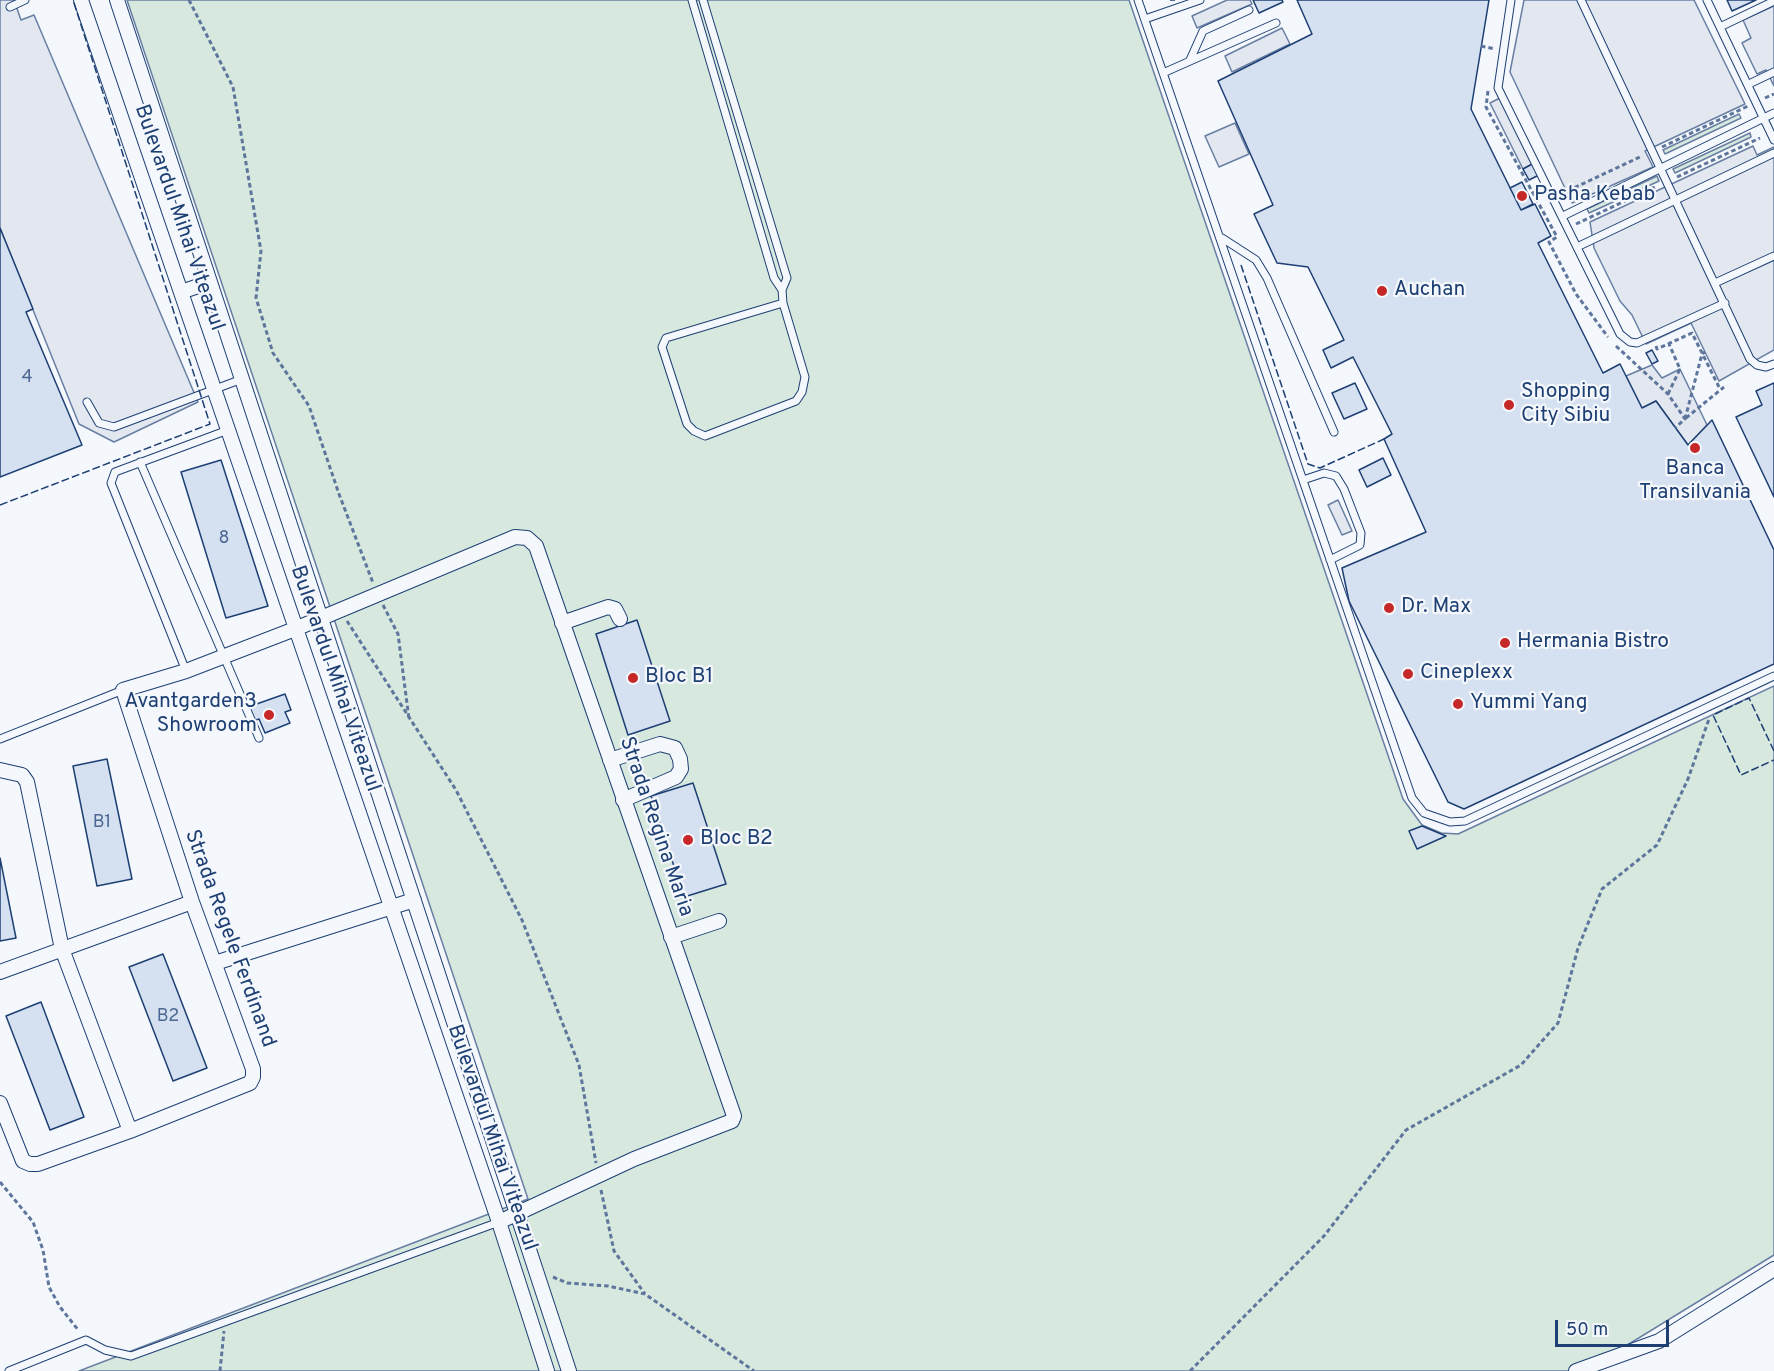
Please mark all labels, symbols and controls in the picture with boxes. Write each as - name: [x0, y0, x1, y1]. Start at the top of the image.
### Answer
- street label: Bulevardul Mihai Viteazul: [127, 102, 229, 334]
- place label: Pasha Kebab: [1534, 183, 1655, 209]
- marker: Pasha Kebab: [1515, 189, 1529, 203]
- place label: Auchan: [1394, 278, 1465, 304]
- marker: Auchan: [1375, 284, 1389, 298]
- house number: 4: [21, 367, 33, 389]
- place label: Shopping City Sibiu: [1521, 380, 1610, 430]
- marker: Shopping City Sibiu: [1502, 398, 1516, 412]
- marker: Banca Transilvania: [1688, 441, 1702, 455]
- place label: Banca Transilvania: [1639, 457, 1751, 507]
- house number: 8: [219, 528, 229, 550]
- street label: Bulevardul Mihai Viteazul: [283, 563, 385, 795]
- place label: Dr. Max: [1401, 595, 1471, 621]
- marker: Dr. Max: [1382, 601, 1396, 615]
- place label: Hermania Bistro: [1517, 630, 1669, 656]
- marker: Hermania Bistro: [1498, 636, 1512, 650]
- place label: Cineplexx: [1420, 661, 1513, 687]
- place label: Bloc B1: [645, 665, 713, 691]
- marker: Cineplexx: [1401, 667, 1415, 681]
- marker: Bloc B1: [626, 671, 640, 685]
- place label: Avantgarden3 Showroom: [124, 690, 257, 740]
- place label: Yummi Yang: [1470, 691, 1587, 717]
- marker: Yummi Yang: [1451, 697, 1465, 711]
- marker: Avantgarden3 Showroom: [262, 708, 276, 722]
- street label: Strada Regina Maria: [612, 734, 698, 920]
- house number: B1: [93, 812, 111, 834]
- street label: Strada Regele Ferdinand: [178, 827, 280, 1051]
- place label: Bloc B2: [700, 827, 773, 853]
- marker: Bloc B2: [681, 833, 695, 847]
- house number: B2: [157, 1006, 179, 1028]
- street label: Bulevardul Mihai Viteazul: [440, 1022, 542, 1254]
- scale bar: [1558, 1308, 1672, 1346]
- text: 50 m: [1566, 1319, 1608, 1342]

